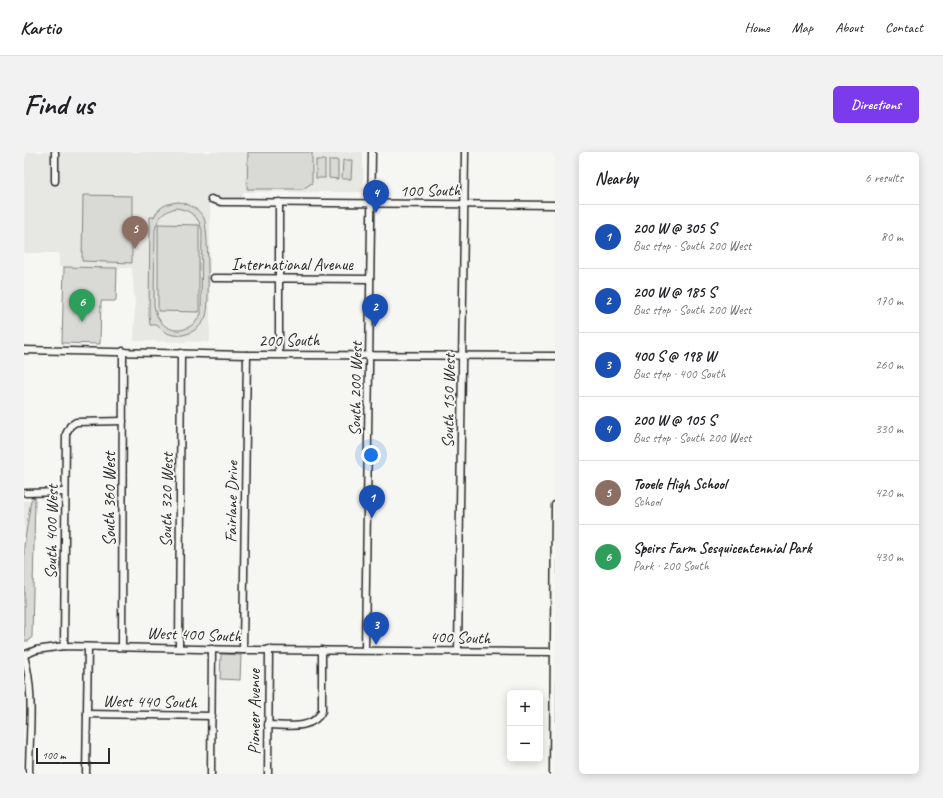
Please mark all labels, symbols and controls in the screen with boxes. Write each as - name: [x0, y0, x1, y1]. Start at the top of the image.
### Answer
- text: Kartio: [20, 16, 61, 40]
- text: Home: [744, 19, 770, 36]
- text: Map: [792, 19, 813, 36]
- text: About: [835, 19, 863, 36]
- text: Contact: [885, 19, 923, 36]
- button: Directions: [833, 86, 919, 123]
- text: Find us: [24, 87, 94, 122]
- text: Nearby: [595, 168, 638, 189]
- text: 6 results: [865, 170, 903, 186]
- street label: 100 South: [399, 179, 462, 202]
- pin: 4: [363, 180, 389, 213]
- pin: 5: [122, 216, 148, 249]
- text: 200 W @ 305 S: [633, 219, 716, 238]
- text: 1: [605, 229, 611, 245]
- text: 80 m: [881, 229, 903, 245]
- text: Bus stop · South 200 West: [633, 238, 751, 254]
- street label: International Avenue: [231, 254, 354, 275]
- text: 200 W @ 185 S: [633, 283, 716, 302]
- pin: 6: [69, 289, 95, 322]
- text: 2: [605, 293, 611, 309]
- text: 170 m: [875, 293, 903, 309]
- pin: 2: [362, 294, 388, 327]
- text: Bus stop · South 200 West: [633, 302, 751, 318]
- street label: 200 South: [259, 330, 321, 351]
- street label: South 200 West: [344, 339, 367, 436]
- text: 400 S @ 198 W: [633, 347, 716, 366]
- street label: South 150 West: [437, 351, 460, 448]
- text: 3: [605, 357, 611, 373]
- text: 260 m: [875, 357, 903, 373]
- text: Bus stop · 400 South: [633, 366, 726, 382]
- text: 200 W @ 105 S: [633, 411, 716, 430]
- text: 4: [605, 421, 611, 437]
- text: 330 m: [875, 421, 903, 437]
- text: Bus stop · South 200 West: [633, 430, 751, 446]
- your location: [361, 445, 381, 465]
- street label: South 360 West: [99, 449, 120, 546]
- street label: South 320 West: [155, 450, 178, 547]
- street label: Fairlane Drive: [220, 460, 243, 543]
- text: Tooele High School: [633, 475, 727, 494]
- street label: South 400 West: [40, 482, 63, 579]
- pin: 1: [359, 485, 385, 518]
- text: 5: [605, 485, 611, 501]
- text: 420 m: [875, 485, 903, 501]
- text: School: [633, 494, 661, 510]
- text: Speirs Farm Sesquicentennial Park: [633, 539, 812, 558]
- text: 6: [605, 549, 611, 565]
- text: 430 m: [875, 549, 903, 565]
- text: Park · 200 South: [633, 558, 709, 574]
- pin: 3: [363, 612, 389, 645]
- street label: West 400 South: [147, 622, 243, 647]
- street label: 400 South: [429, 626, 492, 649]
- street label: Pioneer Avenue: [244, 668, 265, 755]
- street label: West 440 South: [103, 690, 199, 713]
- map controls: [507, 690, 543, 762]
- button: +: [507, 690, 543, 726]
- button: −: [507, 726, 543, 762]
- scale bar: [36, 746, 110, 765]
- text: 100 m: [42, 748, 66, 762]

